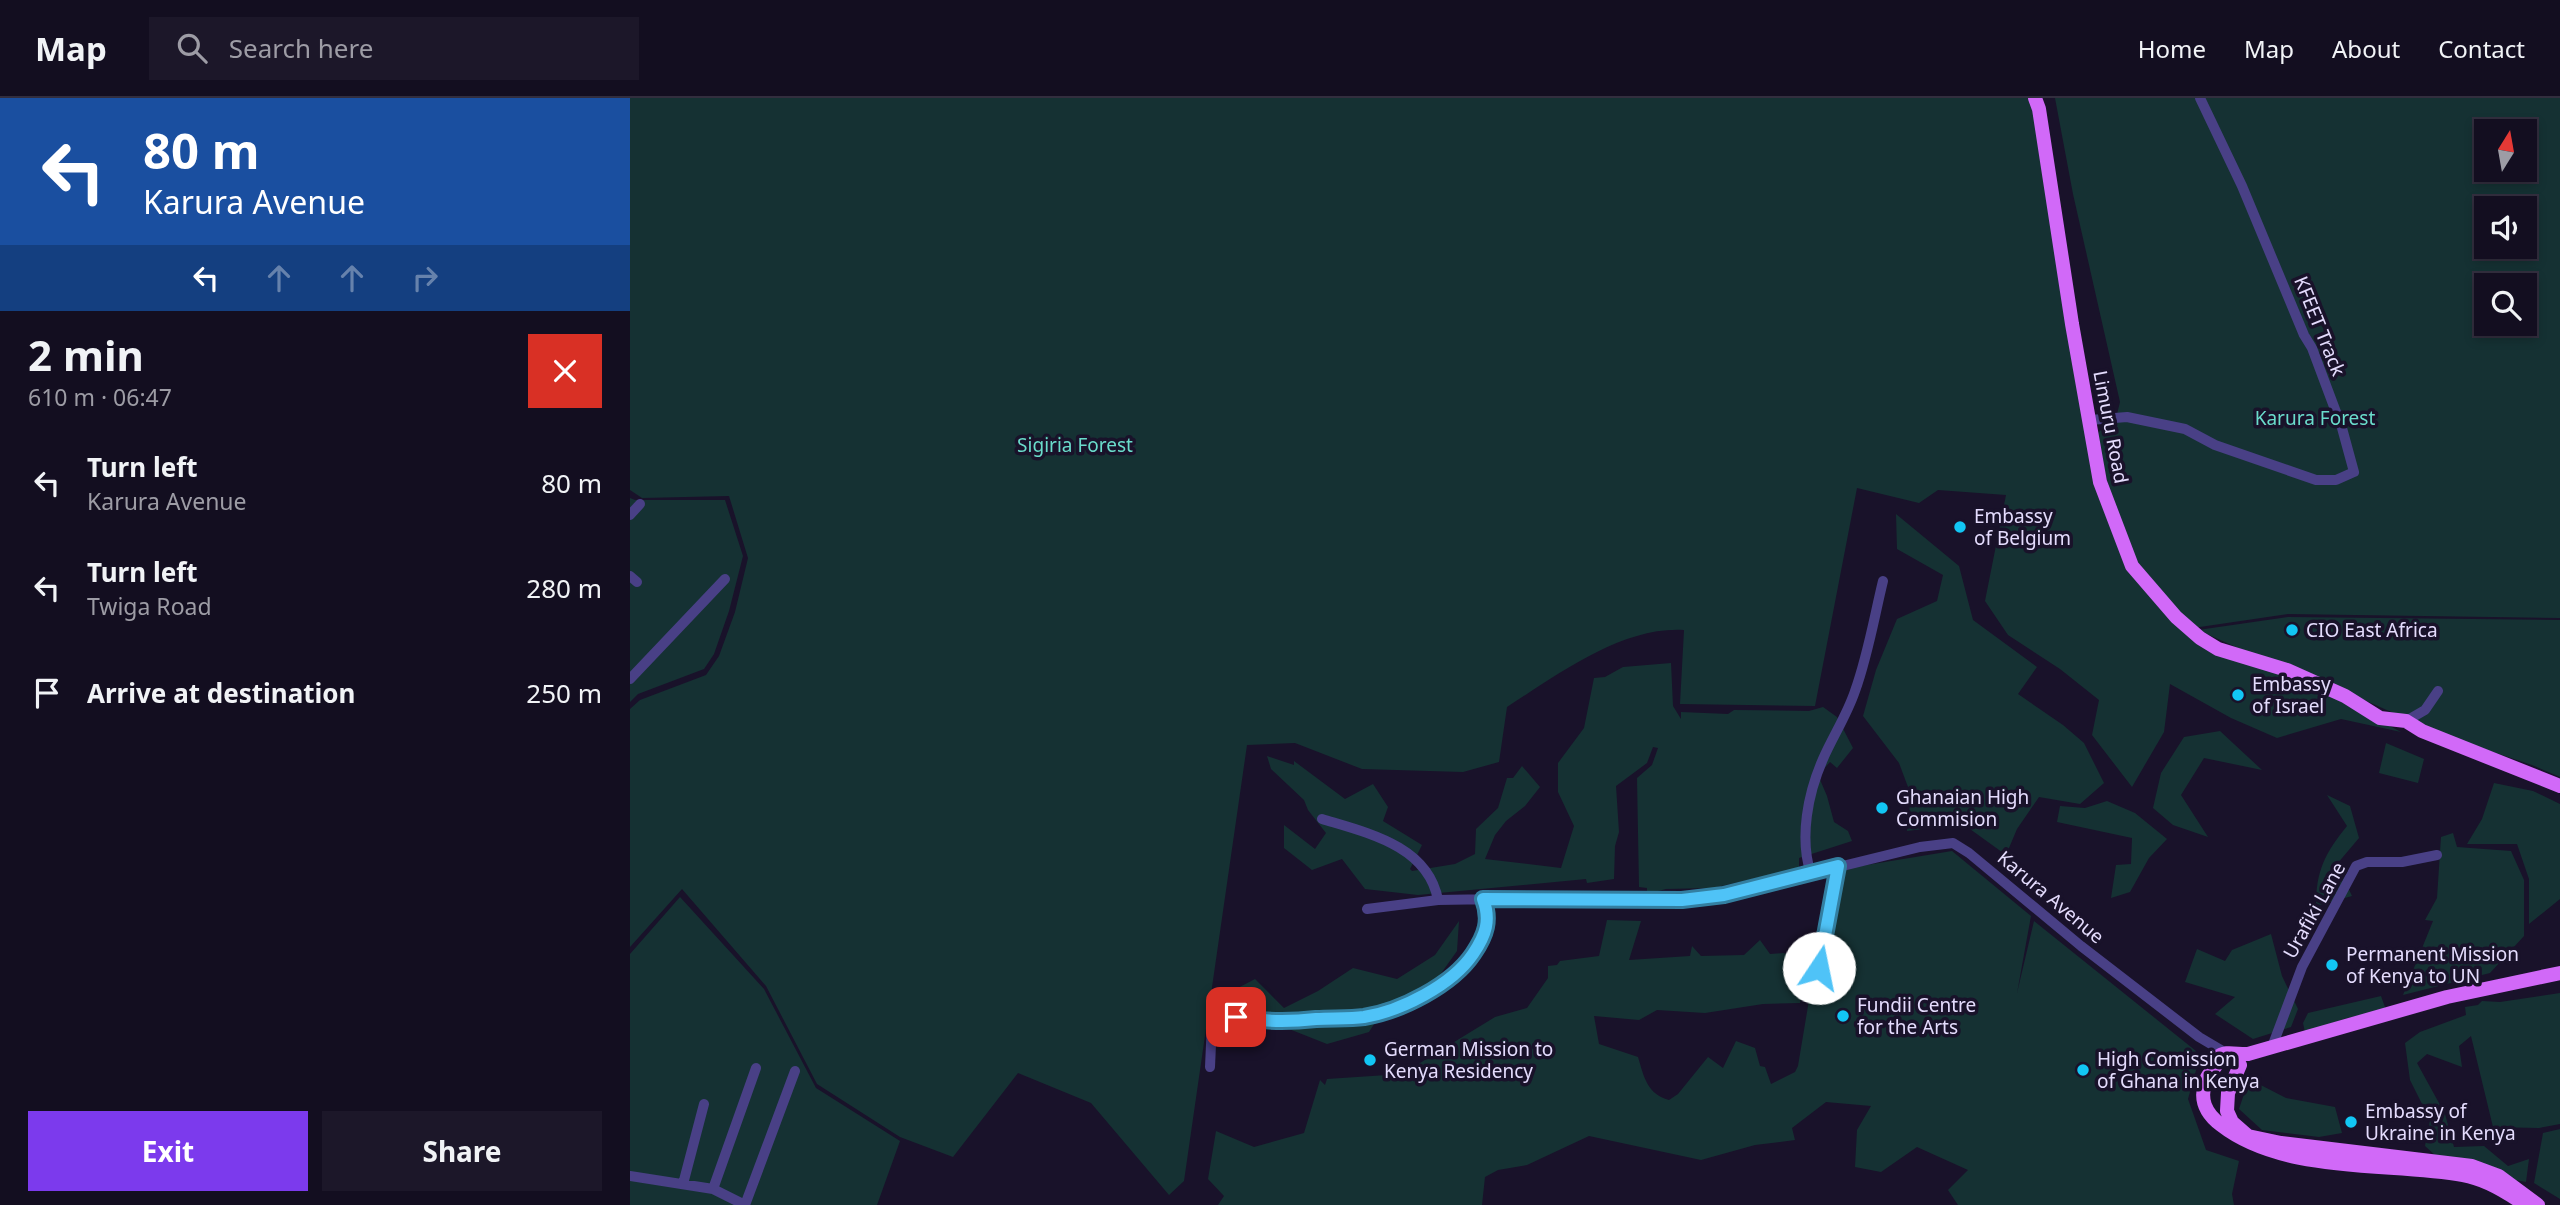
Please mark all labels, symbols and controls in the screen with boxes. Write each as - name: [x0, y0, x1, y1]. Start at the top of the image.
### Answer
- search box: [149, 17, 639, 80]
- text: Map: [35, 26, 107, 71]
- icon: search: [173, 29, 211, 67]
- text: Search here: [229, 30, 373, 66]
- text: Home: [2138, 32, 2206, 65]
- text: Map: [2244, 32, 2294, 65]
- text: About: [2332, 32, 2400, 65]
- text: Contact: [2438, 32, 2525, 65]
- text: 80 m: [143, 117, 260, 183]
- north arrow: [2474, 119, 2538, 182]
- map controls: [2474, 119, 2537, 336]
- icon: left: [28, 126, 119, 217]
- text: Karura Avenue: [143, 180, 365, 223]
- button: sound: [2474, 196, 2537, 259]
- icon: left: [187, 259, 225, 297]
- icon: ahead: [260, 259, 298, 297]
- icon: ahead: [333, 259, 371, 297]
- icon: right: [406, 259, 444, 297]
- street label: KFEET Track: [2288, 272, 2352, 380]
- button: search: [2474, 273, 2537, 336]
- text: 2 min: [28, 326, 144, 383]
- button: close: [528, 334, 602, 408]
- street label: Limuru Road: [2087, 368, 2135, 486]
- text: 610 m · 06:47: [28, 381, 172, 413]
- park label: Karura Forest: [2255, 405, 2375, 431]
- park label: Sigiria Forest: [1017, 432, 1133, 458]
- text: Turn left: [87, 449, 198, 485]
- icon: left: [28, 464, 66, 502]
- text: 80 m: [541, 465, 602, 501]
- text: Karura Avenue: [87, 485, 247, 517]
- place label: Embassy of Belgium: [1974, 503, 2071, 551]
- marker: Embassy of Belgium: [1952, 519, 1968, 535]
- text: Turn left: [87, 554, 198, 590]
- icon: left: [28, 569, 66, 607]
- text: 280 m: [526, 570, 602, 606]
- text: Twiga Road: [87, 590, 212, 622]
- place label: CIO East Africa: [2306, 617, 2438, 643]
- marker: CIO East Africa: [2284, 622, 2300, 638]
- place label: Embassy of Israel: [2252, 671, 2331, 719]
- icon: arrive: [28, 674, 66, 712]
- text: Arrive at destination: [87, 675, 356, 711]
- text: 250 m: [526, 675, 602, 711]
- marker: Embassy of Israel: [2230, 687, 2246, 703]
- place label: Ghanaian High Commision: [1896, 784, 2029, 832]
- marker: Ghanaian High Commision: [1874, 800, 1890, 816]
- street label: Karura Avenue: [1992, 845, 2110, 949]
- street label: Urafiki Lane: [2277, 857, 2351, 963]
- position arrow: [1782, 931, 1856, 1005]
- place label: Permanent Mission of Kenya to UN: [2346, 941, 2519, 989]
- marker: Permanent Mission of Kenya to UN: [2324, 957, 2340, 973]
- pin: [1206, 987, 1266, 1047]
- place label: Fundii Centre for the Arts: [1857, 992, 1976, 1040]
- icon: arrive: [1217, 998, 1255, 1036]
- marker: Fundii Centre for the Arts: [1835, 1008, 1851, 1024]
- place label: German Mission to Kenya Residency: [1384, 1036, 1553, 1084]
- place label: High Comission of Ghana in Kenya: [2097, 1046, 2260, 1094]
- marker: German Mission to Kenya Residency: [1362, 1052, 1378, 1068]
- marker: High Comission of Ghana in Kenya: [2075, 1062, 2091, 1078]
- place label: Embassy of Ukraine in Kenya: [2365, 1098, 2516, 1146]
- button: Exit: [28, 1111, 308, 1191]
- button: Share: [322, 1111, 602, 1191]
- marker: Embassy of Ukraine in Kenya: [2343, 1114, 2359, 1130]

